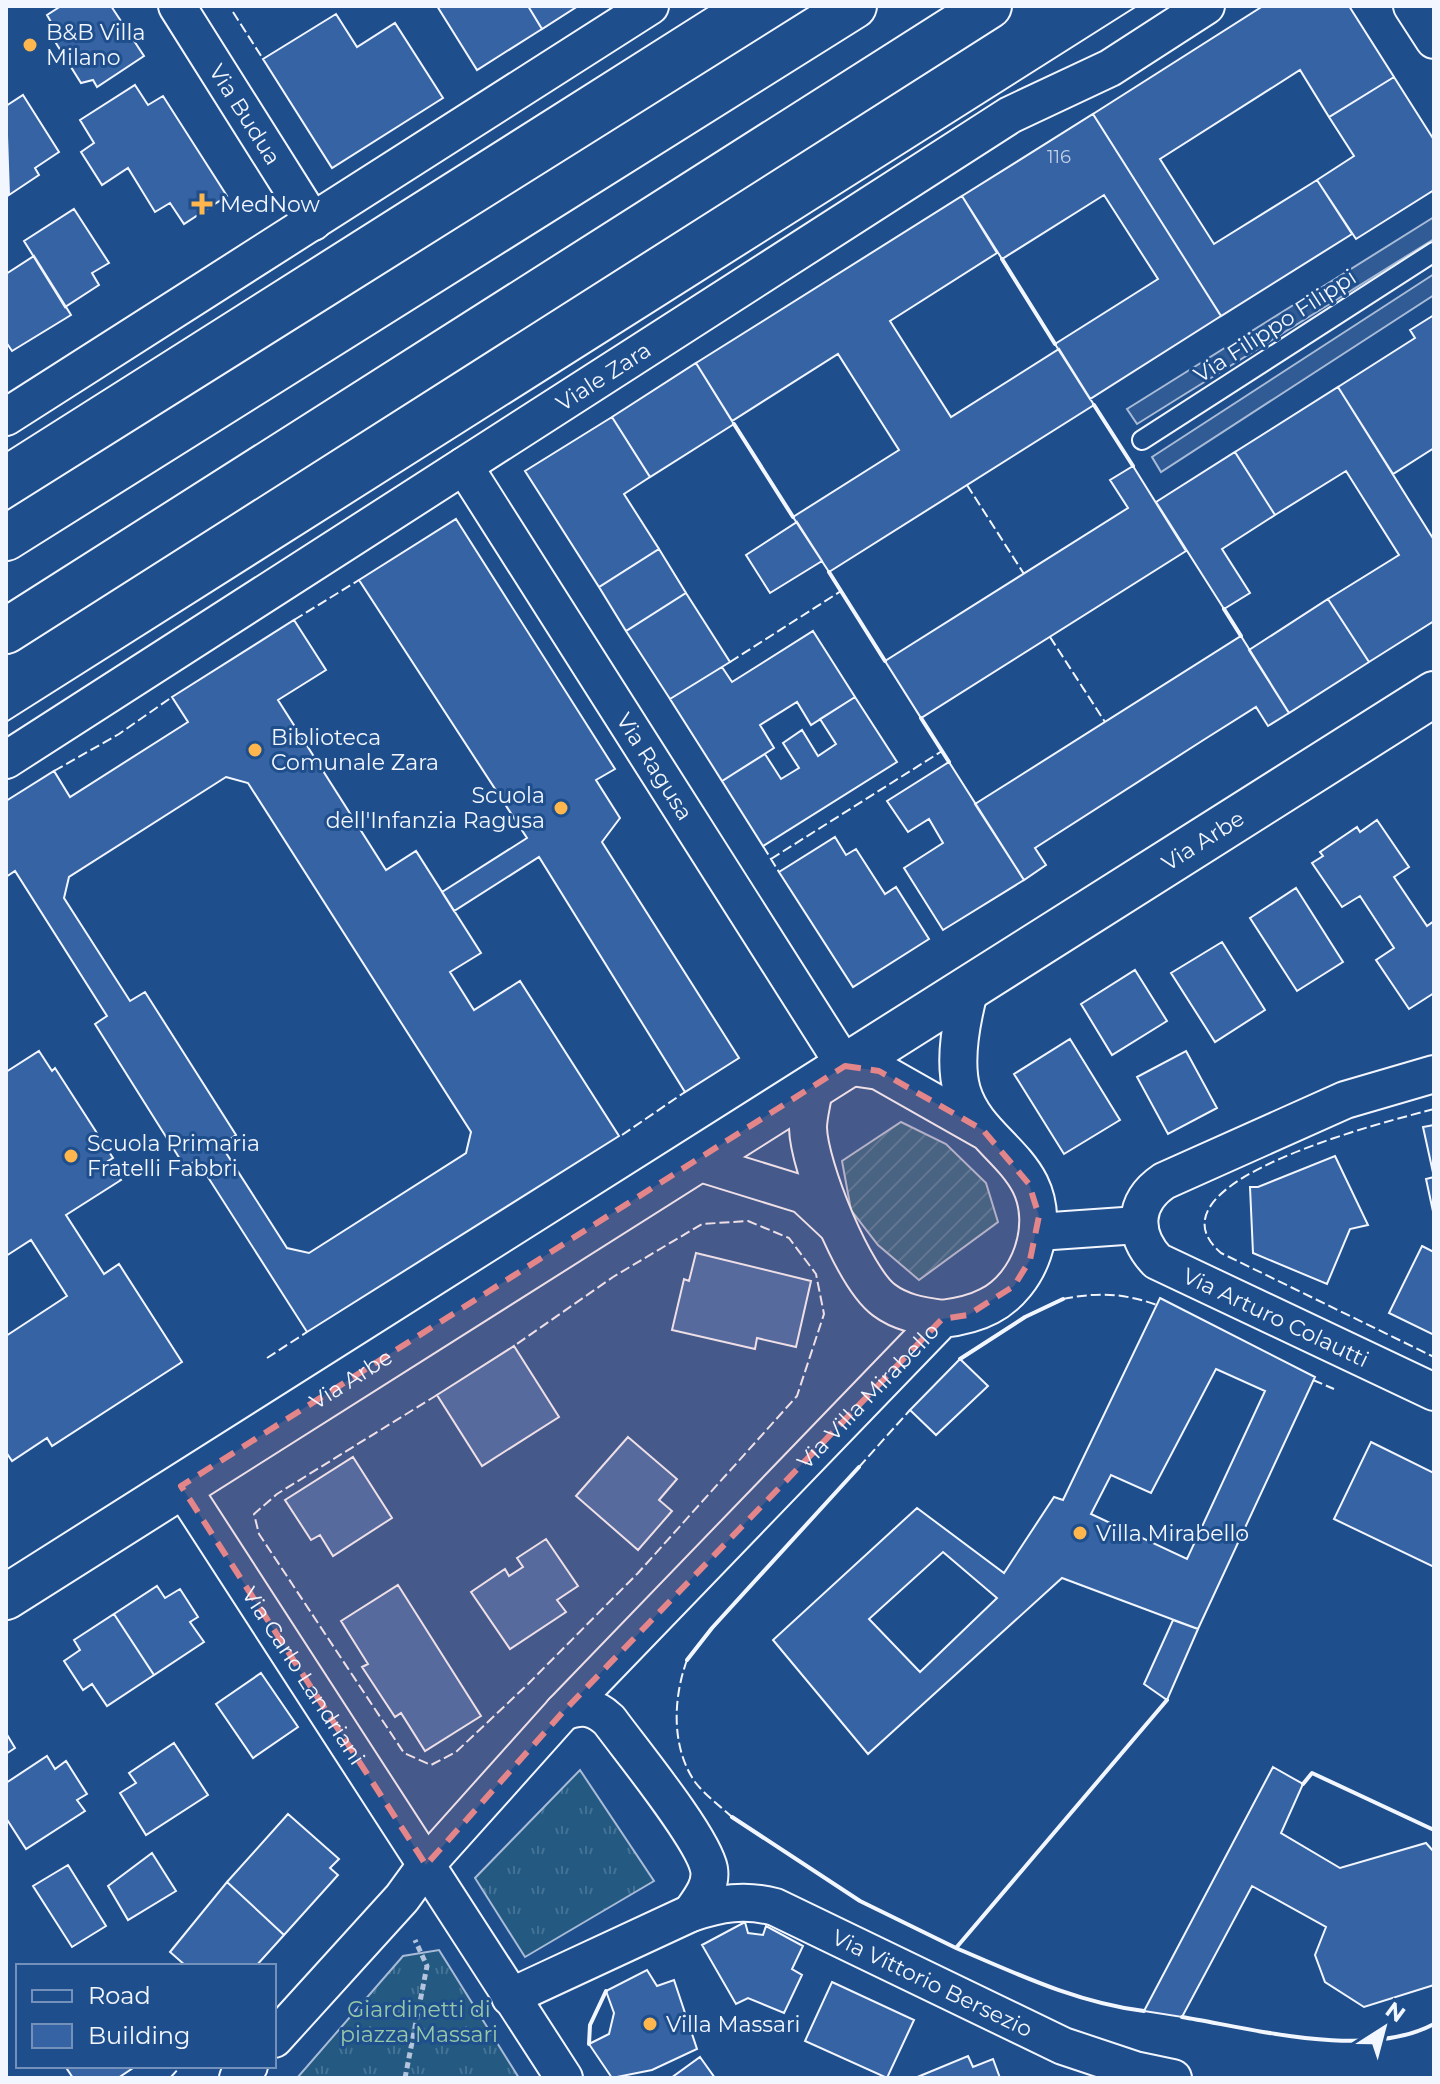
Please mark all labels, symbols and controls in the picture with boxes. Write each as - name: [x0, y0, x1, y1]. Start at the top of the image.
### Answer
- place label: B&B Villa Milano: [46, 19, 145, 71]
- marker: B&B Villa Milano: [21, 36, 39, 54]
- street label: Via Budua: [203, 59, 287, 170]
- house number: 116: [1047, 146, 1071, 168]
- place label: MedNow: [220, 191, 321, 218]
- marker: MedNow: [191, 193, 213, 215]
- street label: Via Filippo Filippi: [1189, 263, 1361, 389]
- street label: Viale Zara: [551, 336, 656, 417]
- street label: Via Ragusa: [611, 708, 699, 825]
- place label: Biblioteca Comunale Zara: [271, 724, 439, 776]
- marker: Biblioteca Comunale Zara: [246, 741, 264, 759]
- place label: Scuola dell'Infanzia Ragusa: [326, 782, 545, 834]
- marker: Scuola dell'Infanzia Ragusa: [552, 799, 570, 817]
- street label: Via Arbe: [1157, 804, 1249, 876]
- place label: Scuola Primaria Fratelli Fabbri: [87, 1130, 260, 1182]
- marker: Scuola Primaria Fratelli Fabbri: [62, 1147, 80, 1165]
- street label: Via Arturo Colautti: [1179, 1262, 1373, 1373]
- street label: Via Villa Mirabello: [791, 1317, 945, 1474]
- street label: Via Arbe: [305, 1343, 397, 1415]
- place label: Villa Mirabello: [1096, 1520, 1249, 1547]
- marker: Villa Mirabello: [1071, 1524, 1089, 1542]
- street label: Via Carlo Landriani: [236, 1582, 371, 1770]
- street label: Via Vittorio Bersezio: [828, 1923, 1037, 2043]
- legend: [16, 1964, 276, 2068]
- text: Road: [88, 1981, 151, 2010]
- north arrow: [1344, 1988, 1424, 2068]
- park label: Giardinetti di piazza Massari: [340, 1996, 498, 2048]
- text: N: [1380, 1996, 1411, 2028]
- place label: Villa Massari: [666, 2011, 800, 2038]
- marker: Villa Massari: [641, 2015, 659, 2033]
- text: Building: [88, 2021, 191, 2050]

